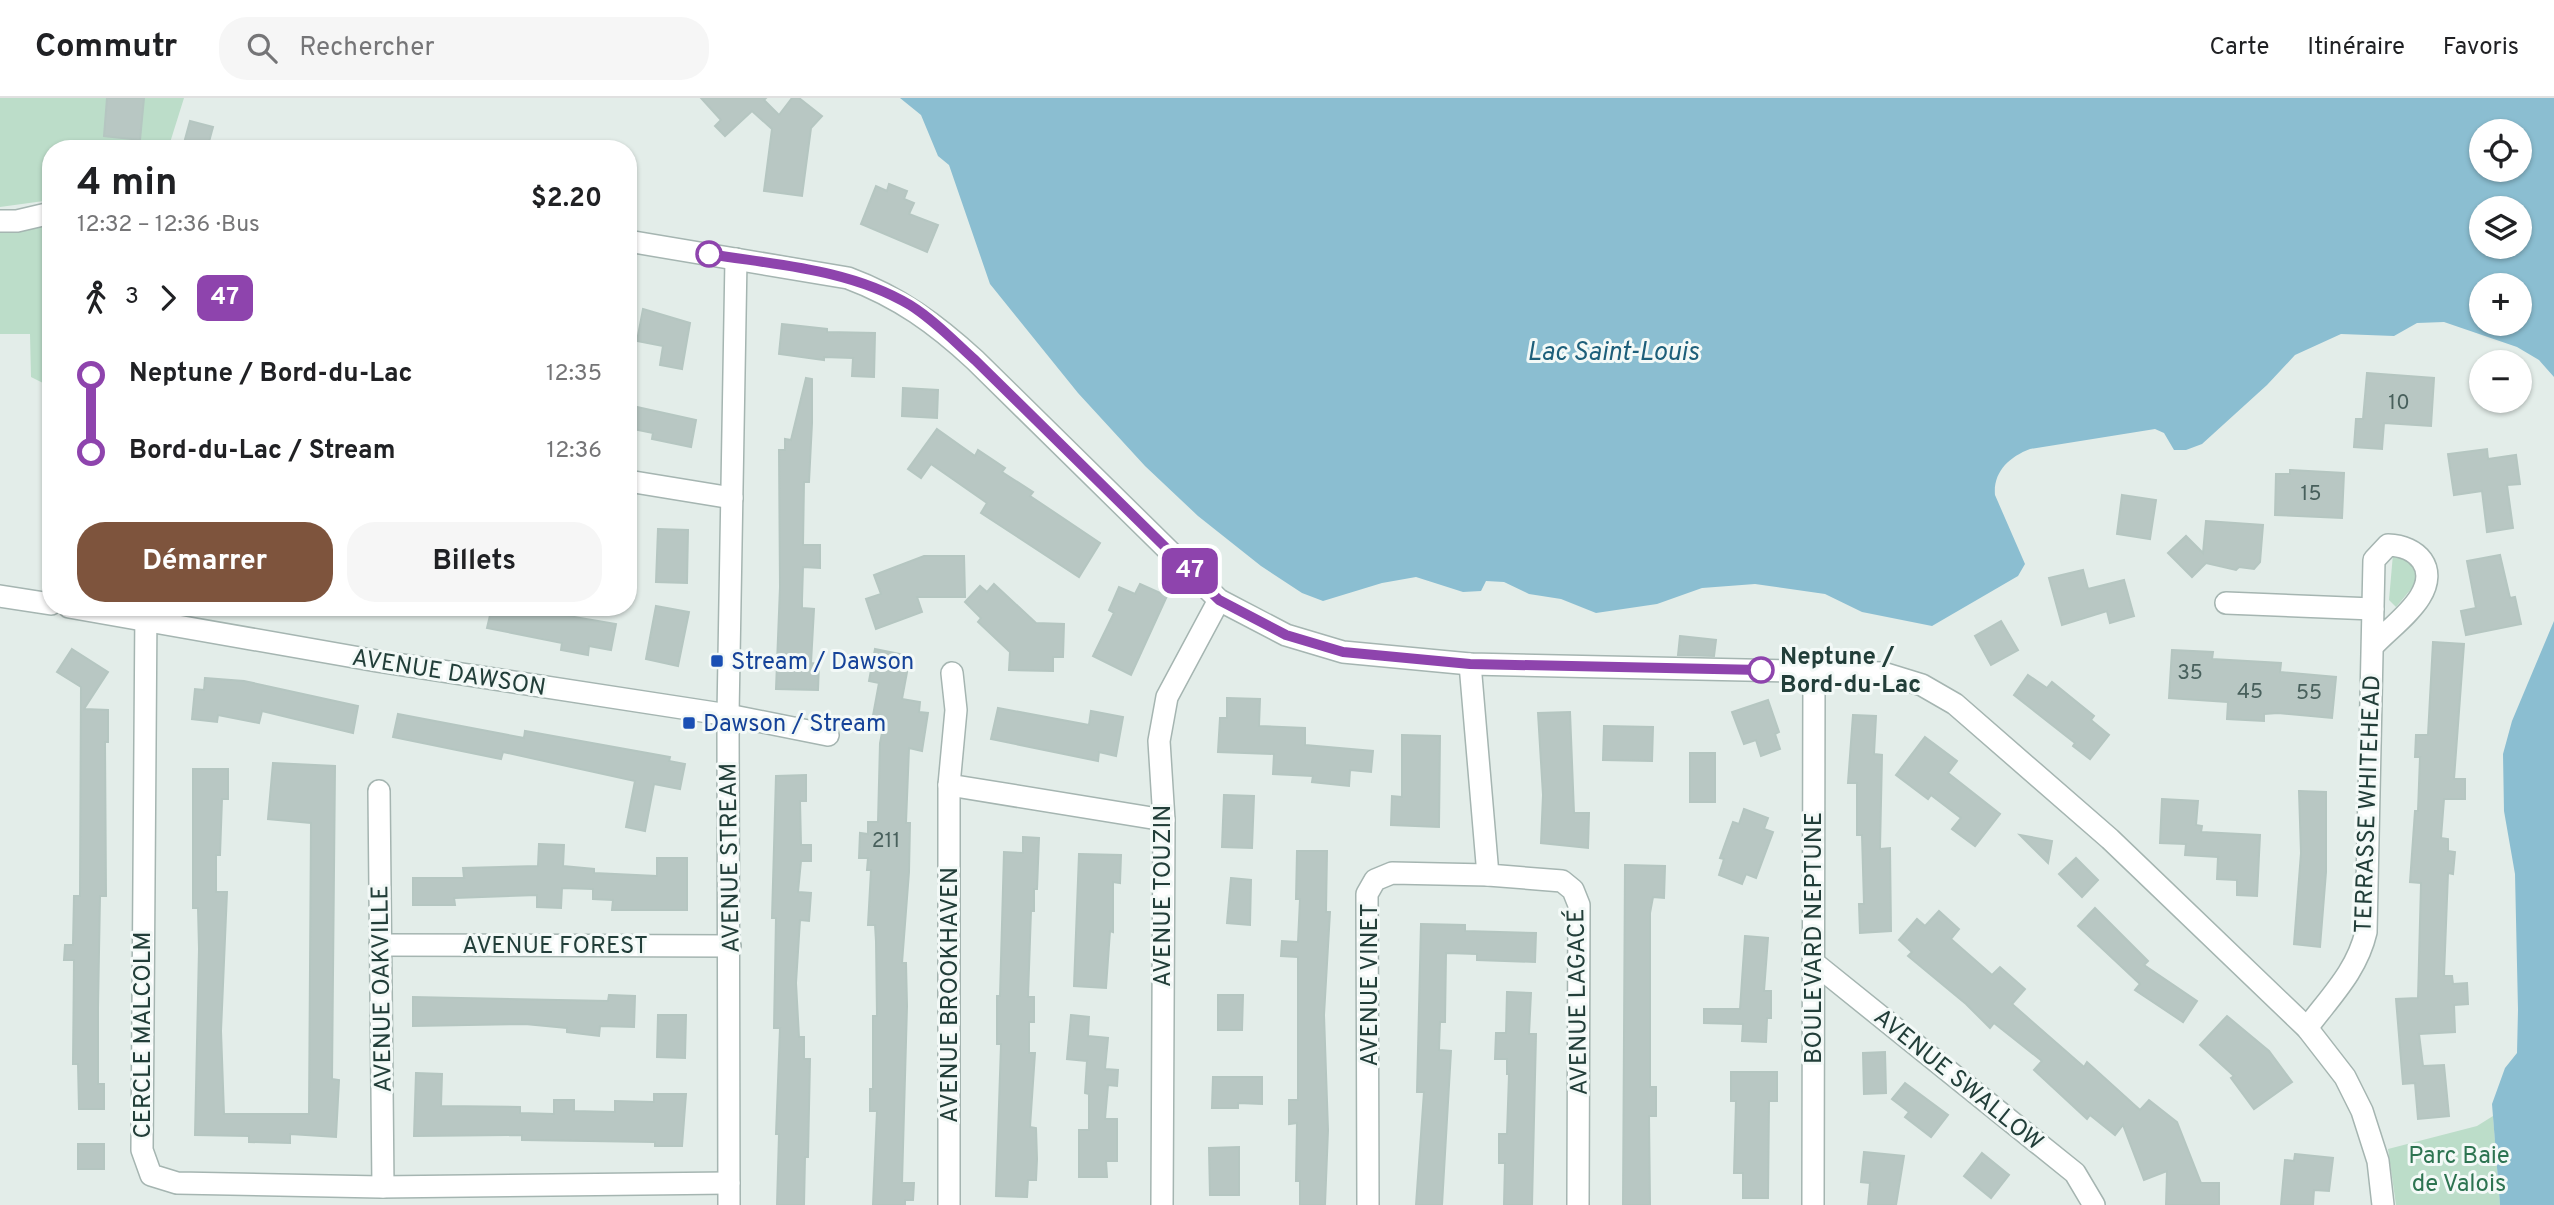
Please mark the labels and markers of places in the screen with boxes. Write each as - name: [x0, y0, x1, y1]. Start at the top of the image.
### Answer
- unlabelled marker: [696, 241, 722, 267]
- place label: Neptune / Bord-du-Lac: [1780, 643, 1921, 701]
- place label: Stream / Dawson: [731, 648, 914, 678]
- marker: Stream / Dawson: [709, 653, 725, 669]
- marker: Neptune / Bord-du-Lac: [1748, 657, 1774, 683]
- place label: Dawson / Stream: [703, 710, 886, 740]
- marker: Dawson / Stream: [681, 715, 697, 731]

